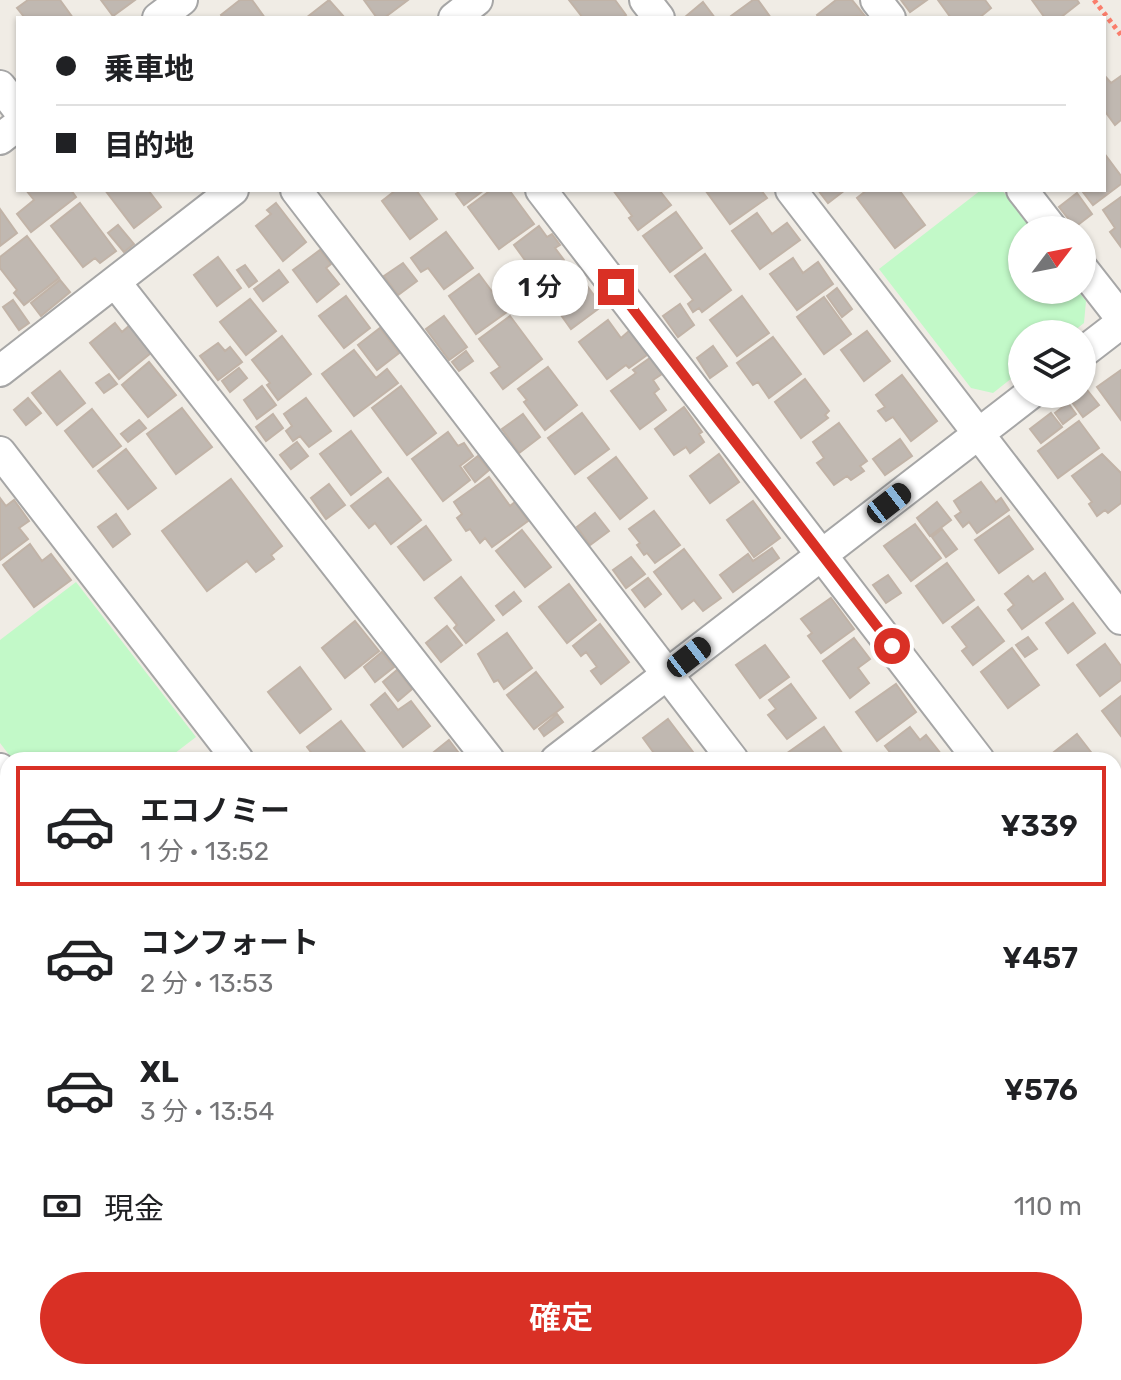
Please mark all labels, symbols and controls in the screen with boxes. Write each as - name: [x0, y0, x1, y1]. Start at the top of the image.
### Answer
- text: 乗車地: [104, 51, 194, 87]
- text: 目的地: [104, 128, 194, 164]
- north arrow: [1008, 216, 1096, 304]
- map controls: [1008, 216, 1096, 408]
- callout: 1 分: [492, 259, 588, 315]
- route end: [598, 269, 634, 305]
- text: 1 分: [518, 272, 562, 303]
- button: layers: [1008, 320, 1096, 408]
- car: [863, 479, 915, 527]
- route start: [874, 628, 910, 664]
- car: [663, 633, 715, 681]
- icon: car: [44, 790, 116, 862]
- text: エコノミー: [140, 793, 290, 829]
- text: ¥339: [1000, 808, 1078, 844]
- text: 1 分 · 13:52: [140, 836, 269, 867]
- icon: car: [44, 922, 116, 994]
- text: コンフォート: [140, 925, 319, 961]
- text: ¥457: [1002, 940, 1078, 976]
- text: 2 分 · 13:53: [140, 968, 273, 999]
- icon: car: [44, 1054, 116, 1126]
- text: XL: [140, 1054, 179, 1090]
- text: ¥576: [1004, 1072, 1078, 1108]
- text: 3 分 · 13:54: [140, 1096, 274, 1127]
- icon: cash: [40, 1184, 84, 1228]
- text: 現金: [104, 1191, 164, 1227]
- text: 110 m: [1014, 1191, 1082, 1222]
- button: 確定: [40, 1272, 1082, 1364]

